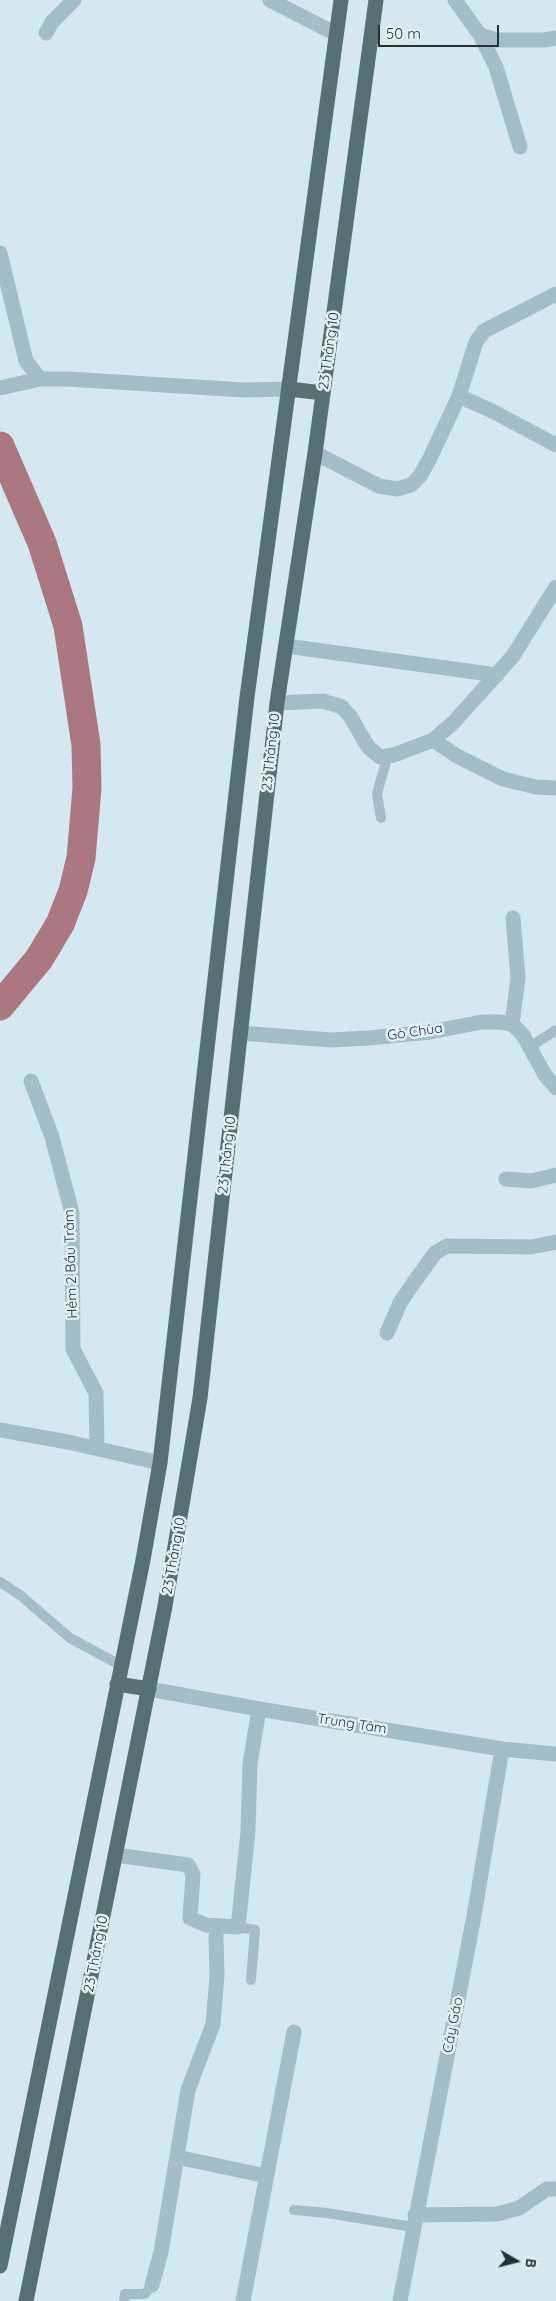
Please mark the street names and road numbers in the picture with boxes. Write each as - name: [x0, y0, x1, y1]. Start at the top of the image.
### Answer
- street label: 23 Tháng 10: [315, 311, 343, 391]
- street label: 23 Tháng 10: [259, 712, 283, 792]
- street label: Gò Chùa: [386, 1020, 444, 1044]
- street label: 23 Tháng 10: [215, 1115, 239, 1195]
- street label: Hẻm 2 Bầu Trâm: [61, 1209, 81, 1319]
- street label: 23 Tháng 10: [159, 1516, 189, 1596]
- street label: Trung Tâm: [316, 1710, 388, 1738]
- street label: 23 Tháng 10: [80, 1914, 112, 1994]
- street label: Cây Gáo: [439, 1996, 467, 2054]

